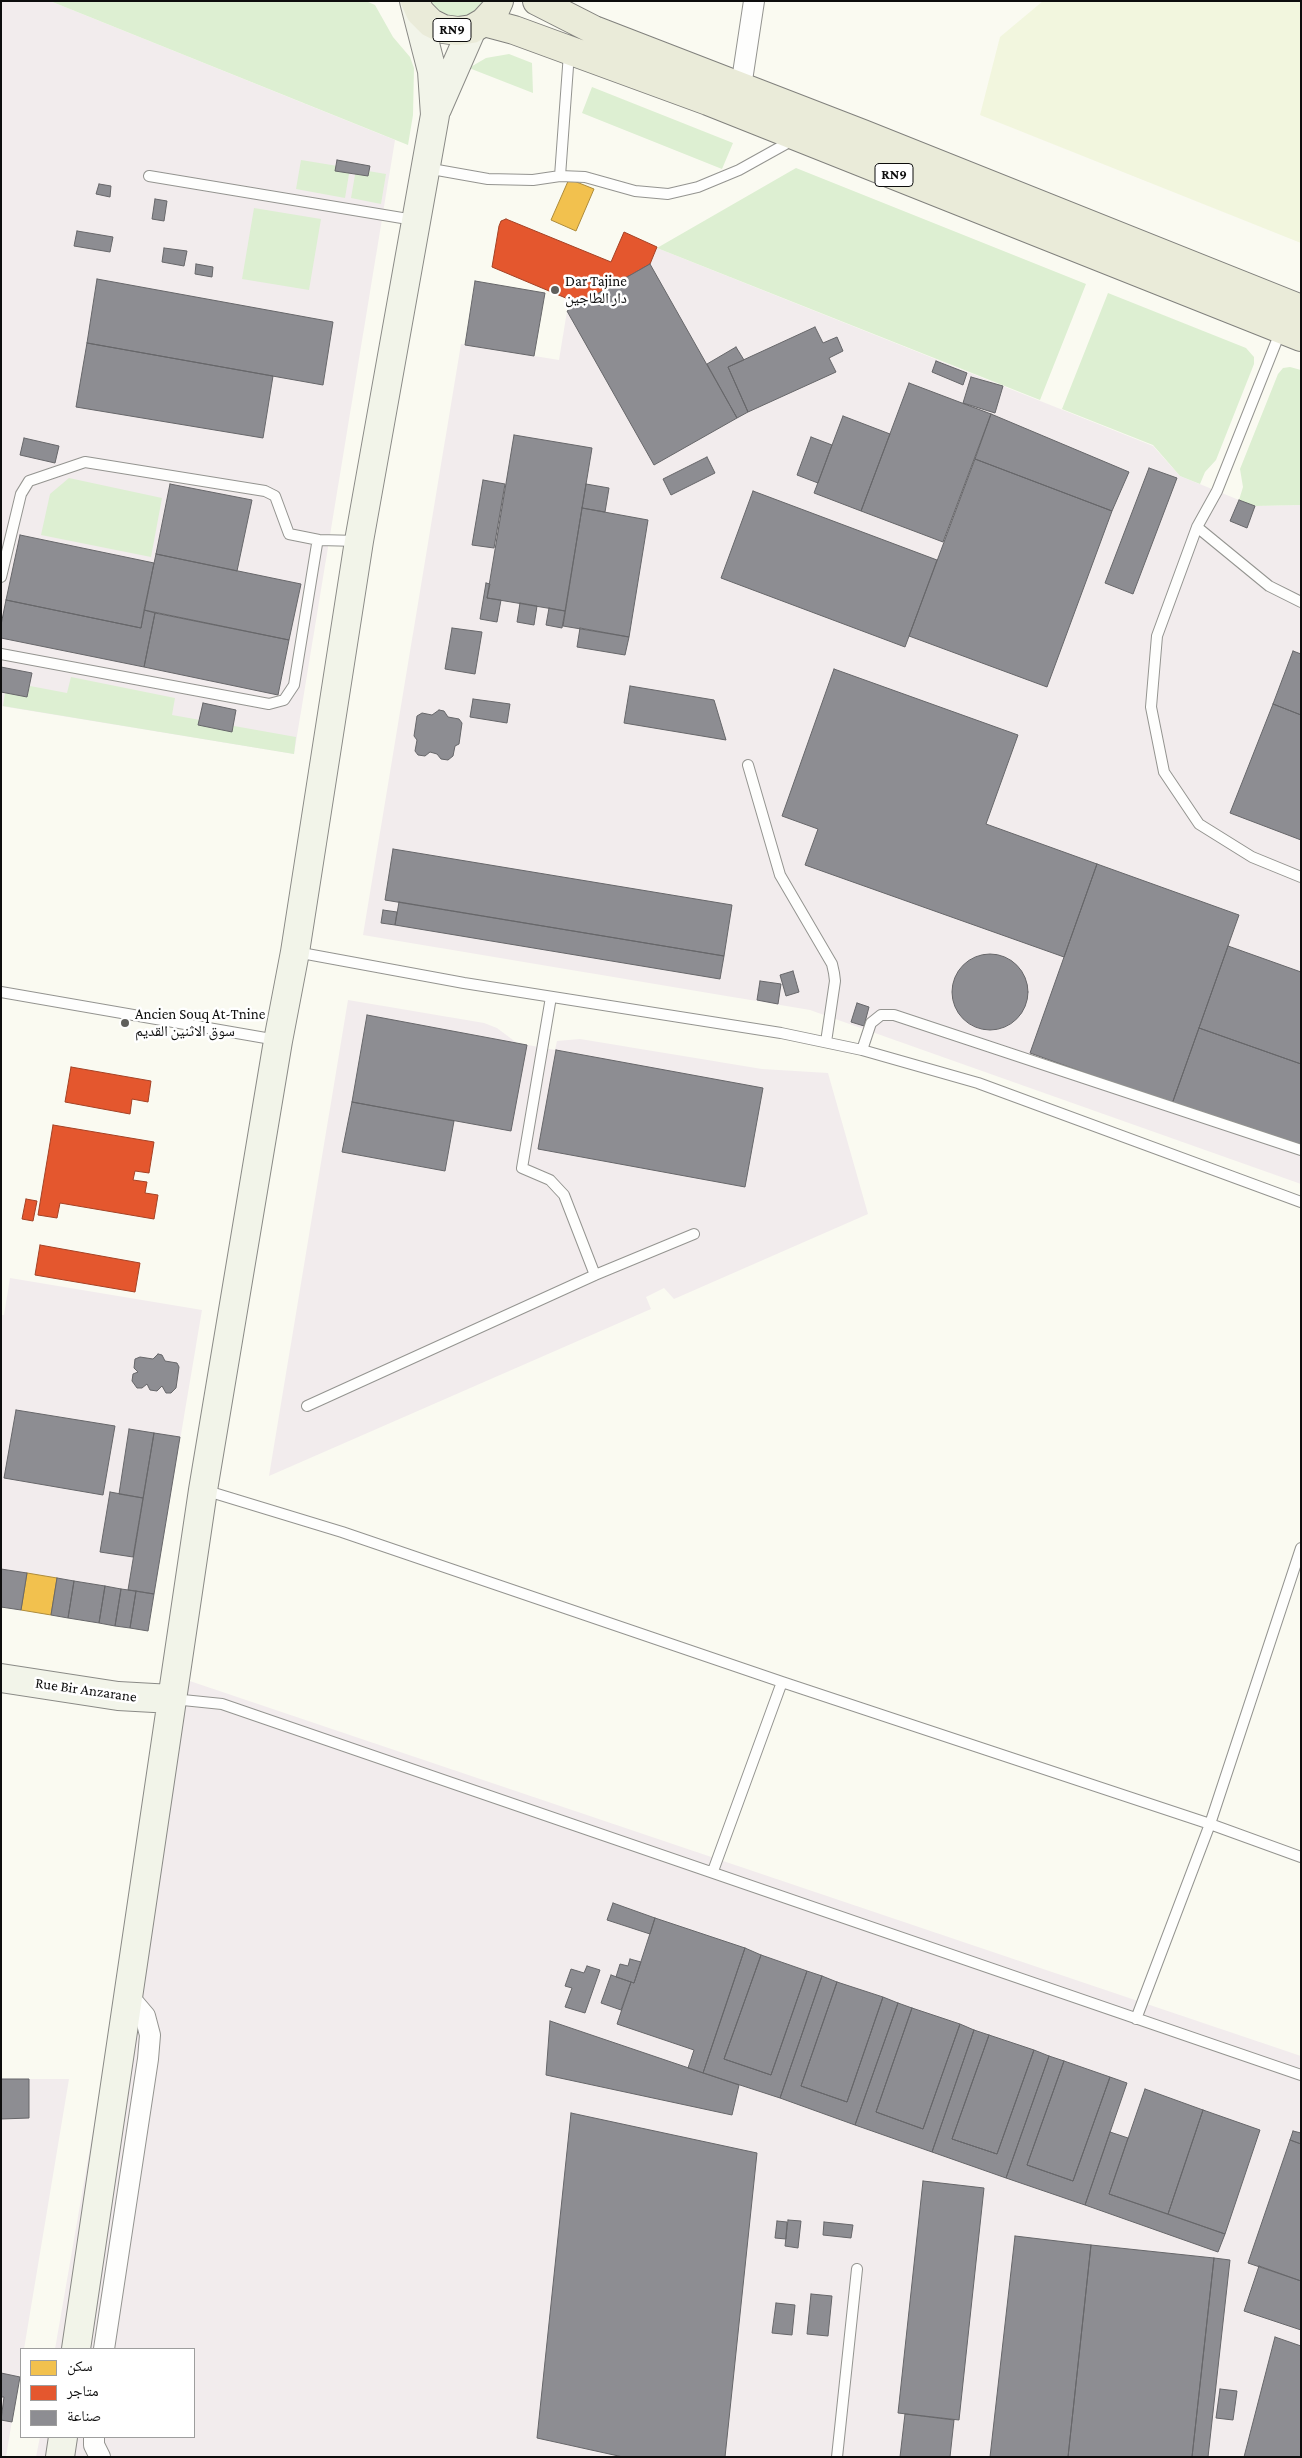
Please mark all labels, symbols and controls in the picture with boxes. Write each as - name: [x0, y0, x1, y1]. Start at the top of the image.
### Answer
- road number: RN9: [433, 18, 471, 42]
- road number: RN9: [875, 164, 913, 186]
- place label: Dar Tajine دار الطاجين: [565, 272, 627, 307]
- marker: Dar Tajine دار الطاجين: [549, 284, 561, 296]
- place label: Ancien Souq At-Tnine سوق الاثنين القديم: [135, 1005, 265, 1040]
- marker: Ancien Souq At-Tnine سوق الاثنين القديم: [119, 1017, 131, 1029]
- street label: Rue Bir Anzarane: [34, 1674, 138, 1706]
- legend: [20, 2348, 195, 2438]
- text: سكن: [67, 2358, 93, 2374]
- text: متاجر: [67, 2383, 99, 2399]
- text: صناعة: [67, 2408, 101, 2424]

